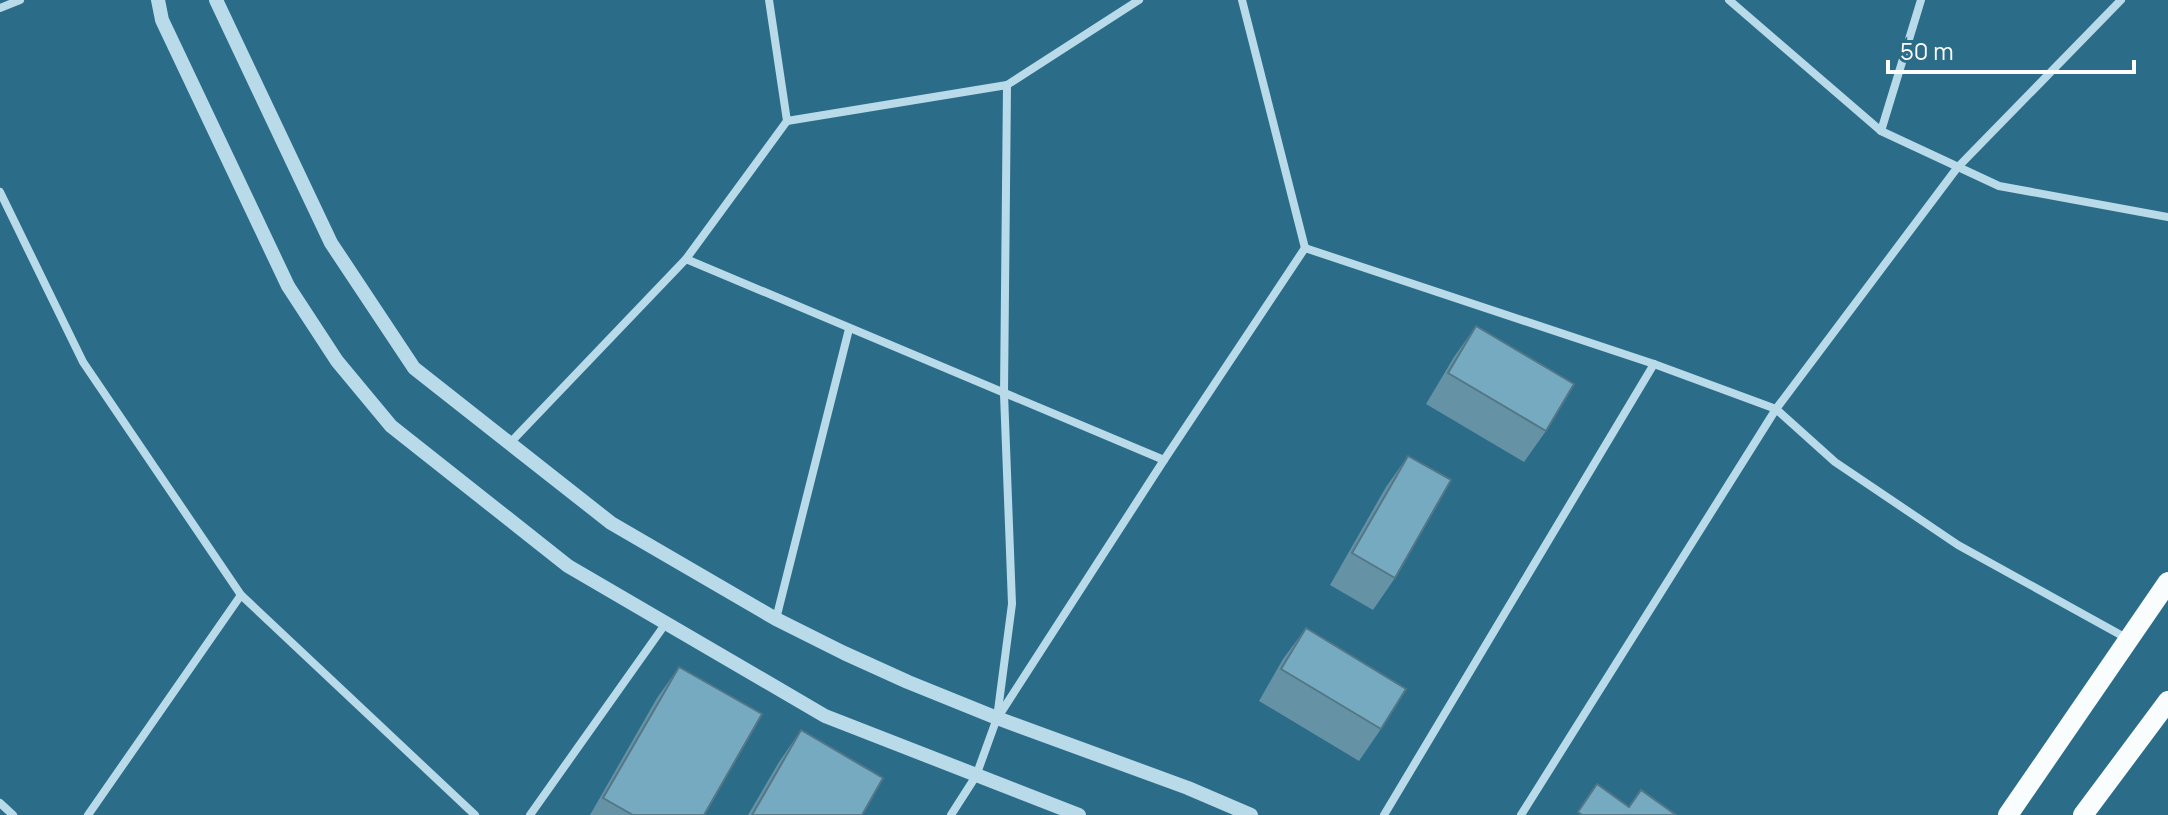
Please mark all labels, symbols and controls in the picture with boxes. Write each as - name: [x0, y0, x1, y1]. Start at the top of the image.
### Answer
- scale bar: [1888, 24, 2134, 74]
- text: 50 m: [1900, 34, 1954, 67]

